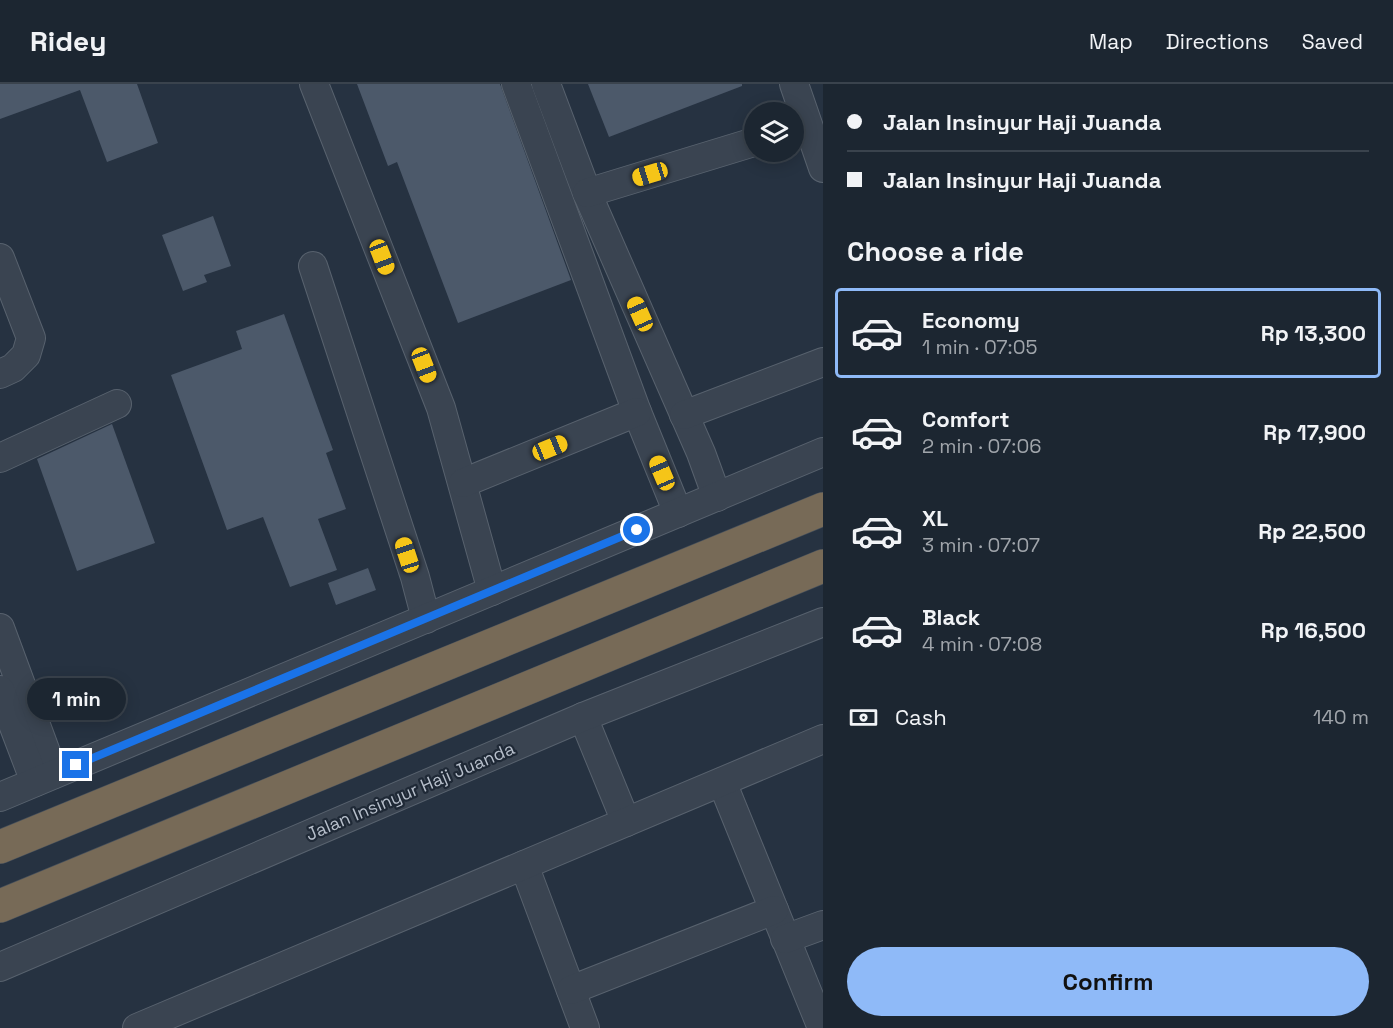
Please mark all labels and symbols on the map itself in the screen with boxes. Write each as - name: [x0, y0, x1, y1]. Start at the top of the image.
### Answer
- car: [630, 160, 670, 188]
- car: [367, 237, 397, 277]
- car: [624, 294, 656, 334]
- car: [409, 345, 439, 385]
- car: [530, 433, 570, 463]
- car: [647, 453, 677, 493]
- route start: [623, 516, 650, 543]
- car: [393, 535, 421, 575]
- callout: 1 min: [26, 678, 125, 720]
- street label: Jalan Insinyur Haji Juanda: [302, 736, 518, 846]
- route end: [62, 751, 89, 778]

